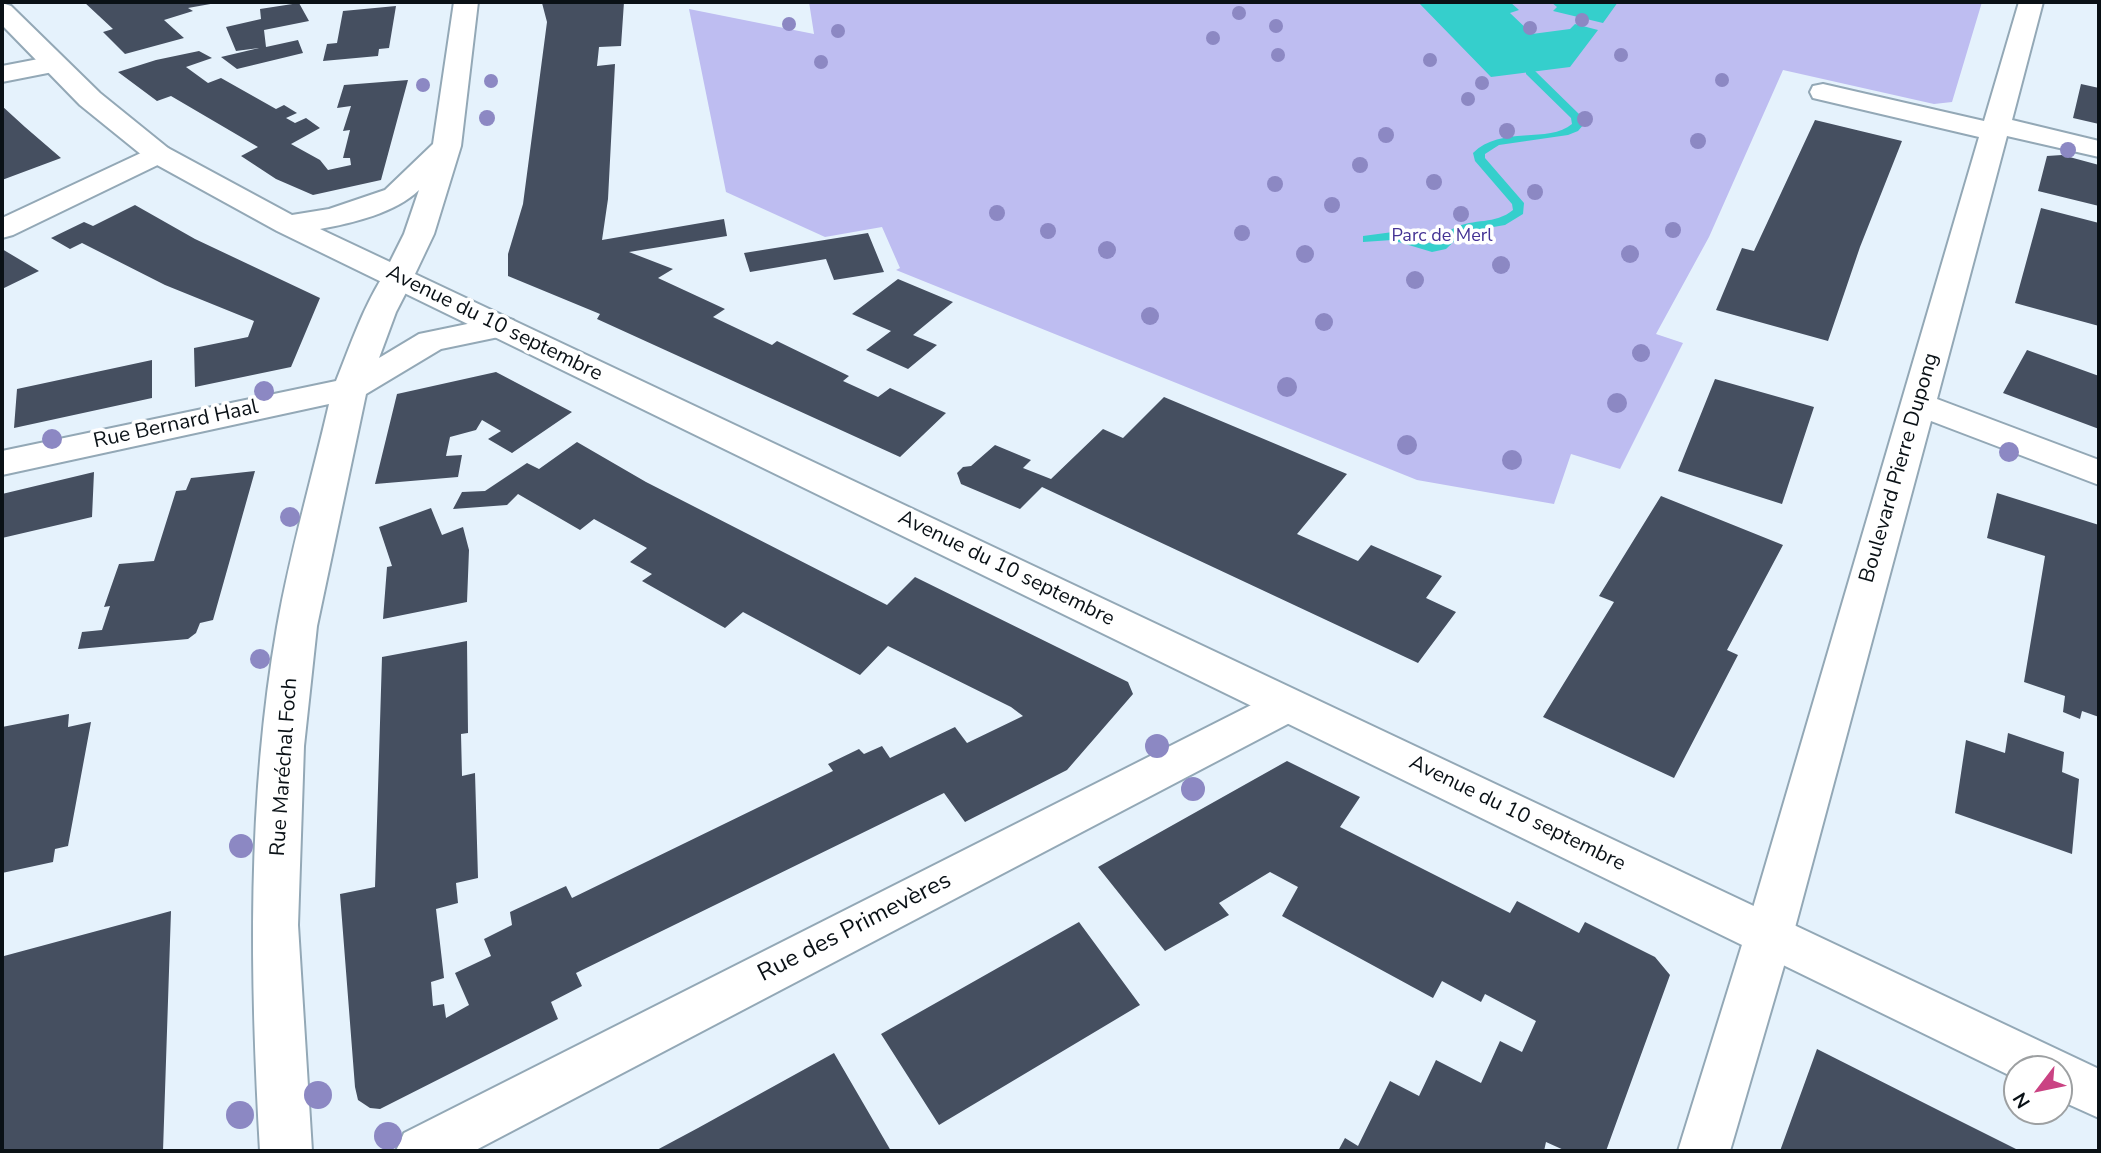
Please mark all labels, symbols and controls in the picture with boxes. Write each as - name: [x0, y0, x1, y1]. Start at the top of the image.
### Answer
- park label: Parc de Merl: [1391, 226, 1493, 248]
- street label: Avenue du 10 septembre: [382, 261, 606, 387]
- street label: Boulevard Pierre Dupong: [1855, 350, 1945, 586]
- street label: Rue Bernard Haal: [91, 395, 261, 455]
- street label: Avenue du 10 septembre: [894, 506, 1118, 632]
- street label: Rue Maréchal Foch: [266, 677, 304, 857]
- street label: Avenue du 10 septembre: [1405, 751, 1629, 877]
- street label: Rue des Primevères: [754, 867, 956, 989]
- north arrow: [2003, 1055, 2073, 1125]
- text: N: [2007, 1087, 2037, 1113]

